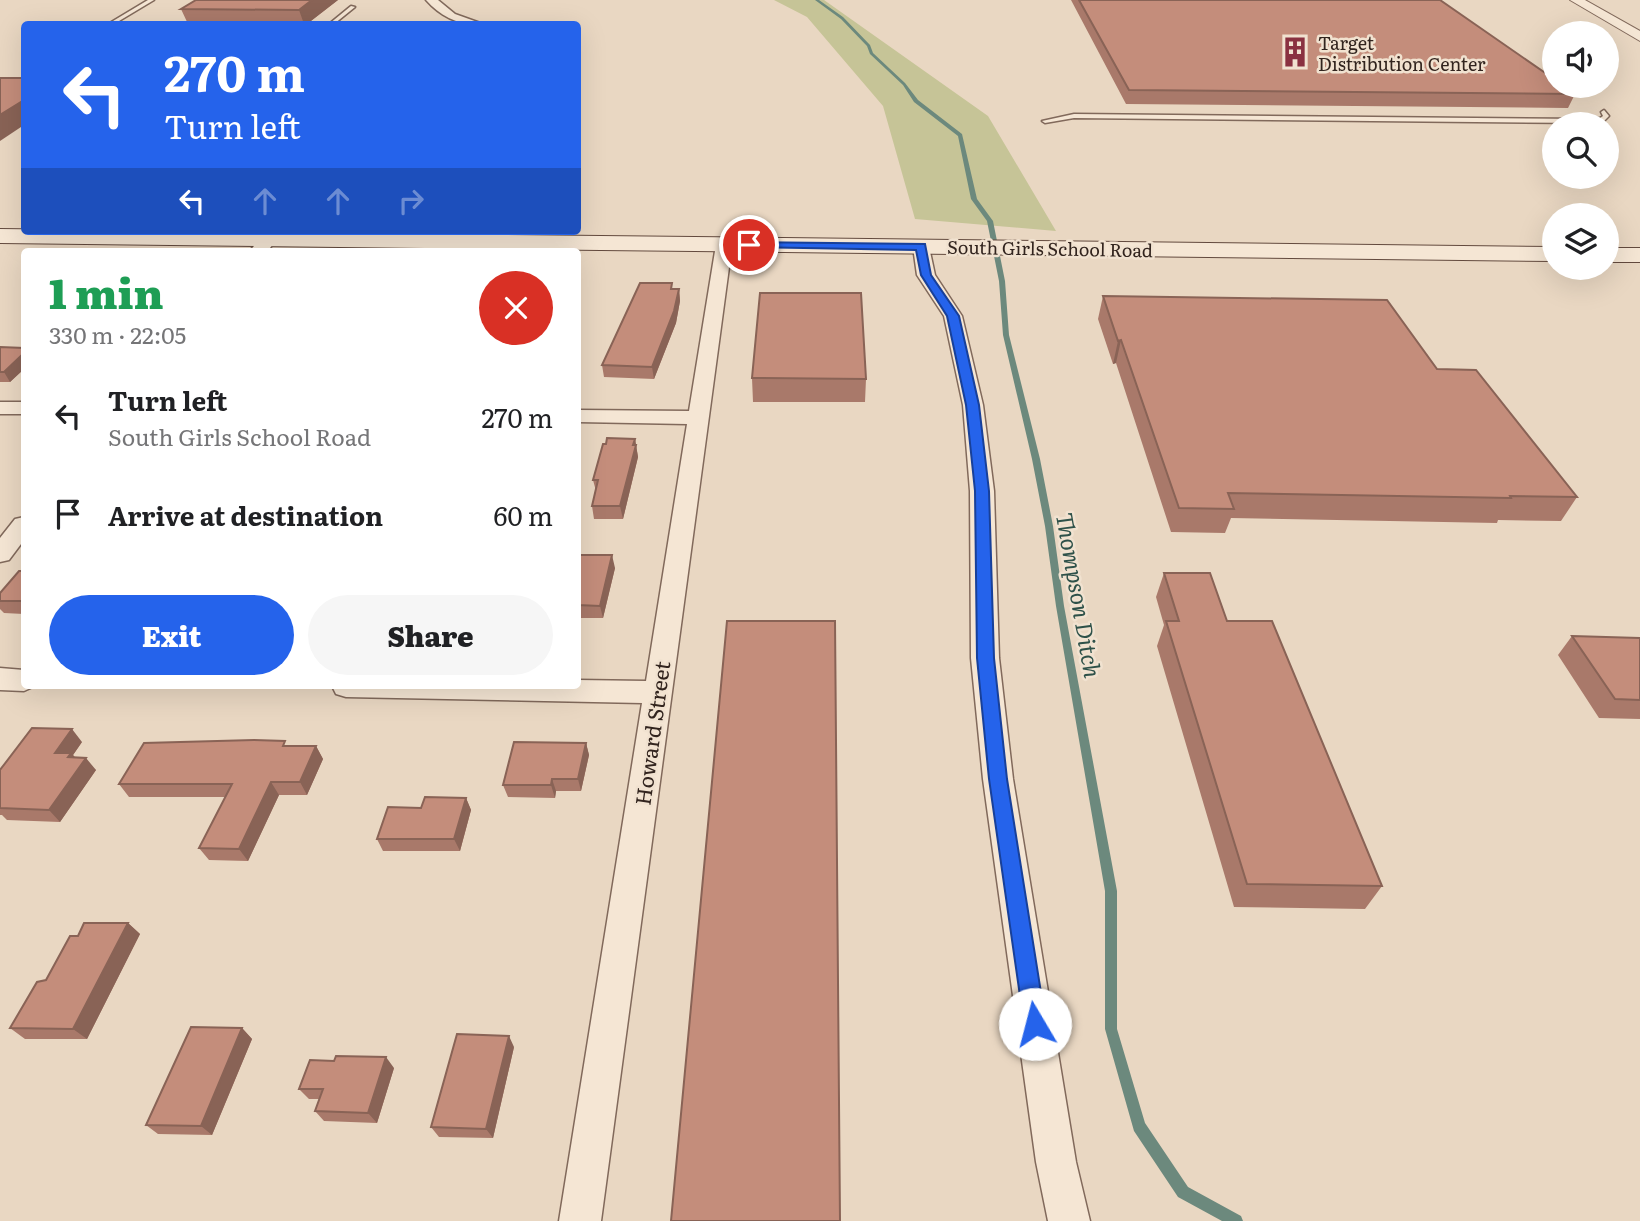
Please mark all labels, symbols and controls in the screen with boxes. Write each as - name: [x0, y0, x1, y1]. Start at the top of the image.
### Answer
- map controls: [1542, 21, 1619, 280]
- button: sound: [1542, 21, 1619, 98]
- place label: Target Distribution Center: [1318, 29, 1486, 77]
- text: 270 m: [164, 34, 305, 107]
- building icon: Target Distribution Center: [1278, 35, 1312, 69]
- icon: left: [49, 49, 140, 140]
- text: Turn left: [164, 101, 301, 149]
- button: search: [1542, 112, 1619, 189]
- icon: left: [173, 182, 211, 220]
- icon: ahead: [246, 182, 284, 220]
- icon: ahead: [319, 182, 357, 220]
- icon: right: [392, 182, 430, 220]
- button: layers: [1542, 203, 1619, 280]
- pin: [719, 215, 779, 275]
- icon: arrive: [730, 226, 768, 264]
- street label: South Girls School Road: [947, 233, 1153, 263]
- text: 1 min: [49, 260, 164, 322]
- button: close: [479, 271, 553, 345]
- text: 330 m · 22:05: [49, 317, 186, 351]
- text: Turn left: [108, 380, 227, 419]
- icon: left: [49, 397, 87, 435]
- text: 270 m: [481, 397, 553, 436]
- text: South Girls School Road: [108, 419, 371, 453]
- icon: arrive: [49, 495, 87, 533]
- text: Arrive at destination: [108, 495, 383, 534]
- text: 60 m: [494, 495, 553, 534]
- water label: Thompson Ditch: [1049, 510, 1111, 681]
- button: Exit: [49, 595, 294, 675]
- button: Share: [308, 595, 553, 675]
- street label: Howard Street: [626, 658, 677, 807]
- position arrow: [998, 987, 1072, 1061]

